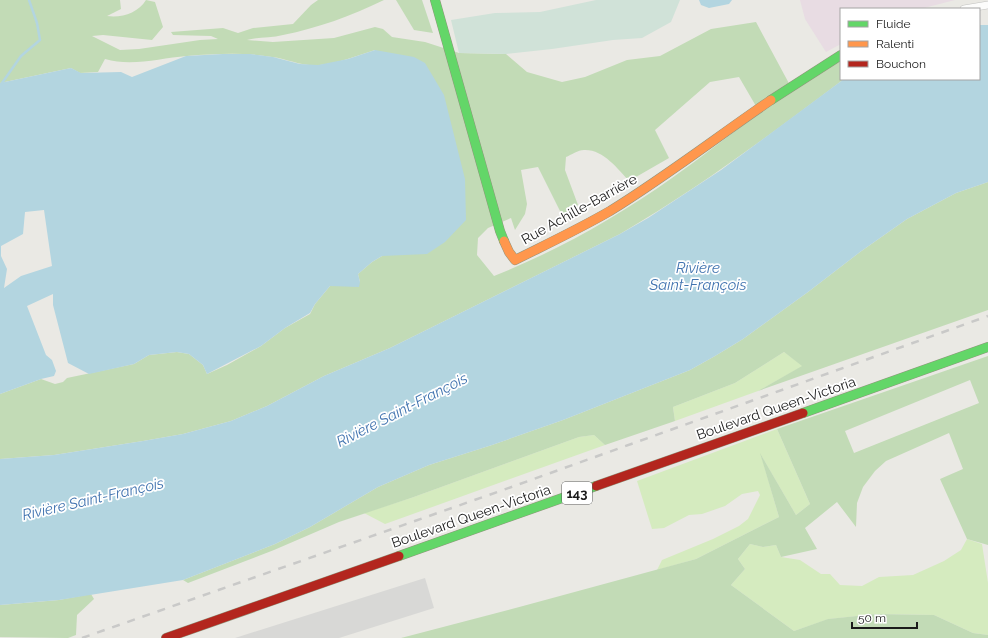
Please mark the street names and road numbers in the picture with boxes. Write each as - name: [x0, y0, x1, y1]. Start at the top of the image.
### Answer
- street label: Rue Achille-Barrière: [518, 171, 640, 247]
- street label: Boulevard Queen-Victoria: [694, 373, 858, 443]
- street label: Boulevard Queen-Victoria: [389, 481, 553, 551]
- road number: 143: [562, 482, 592, 504]

